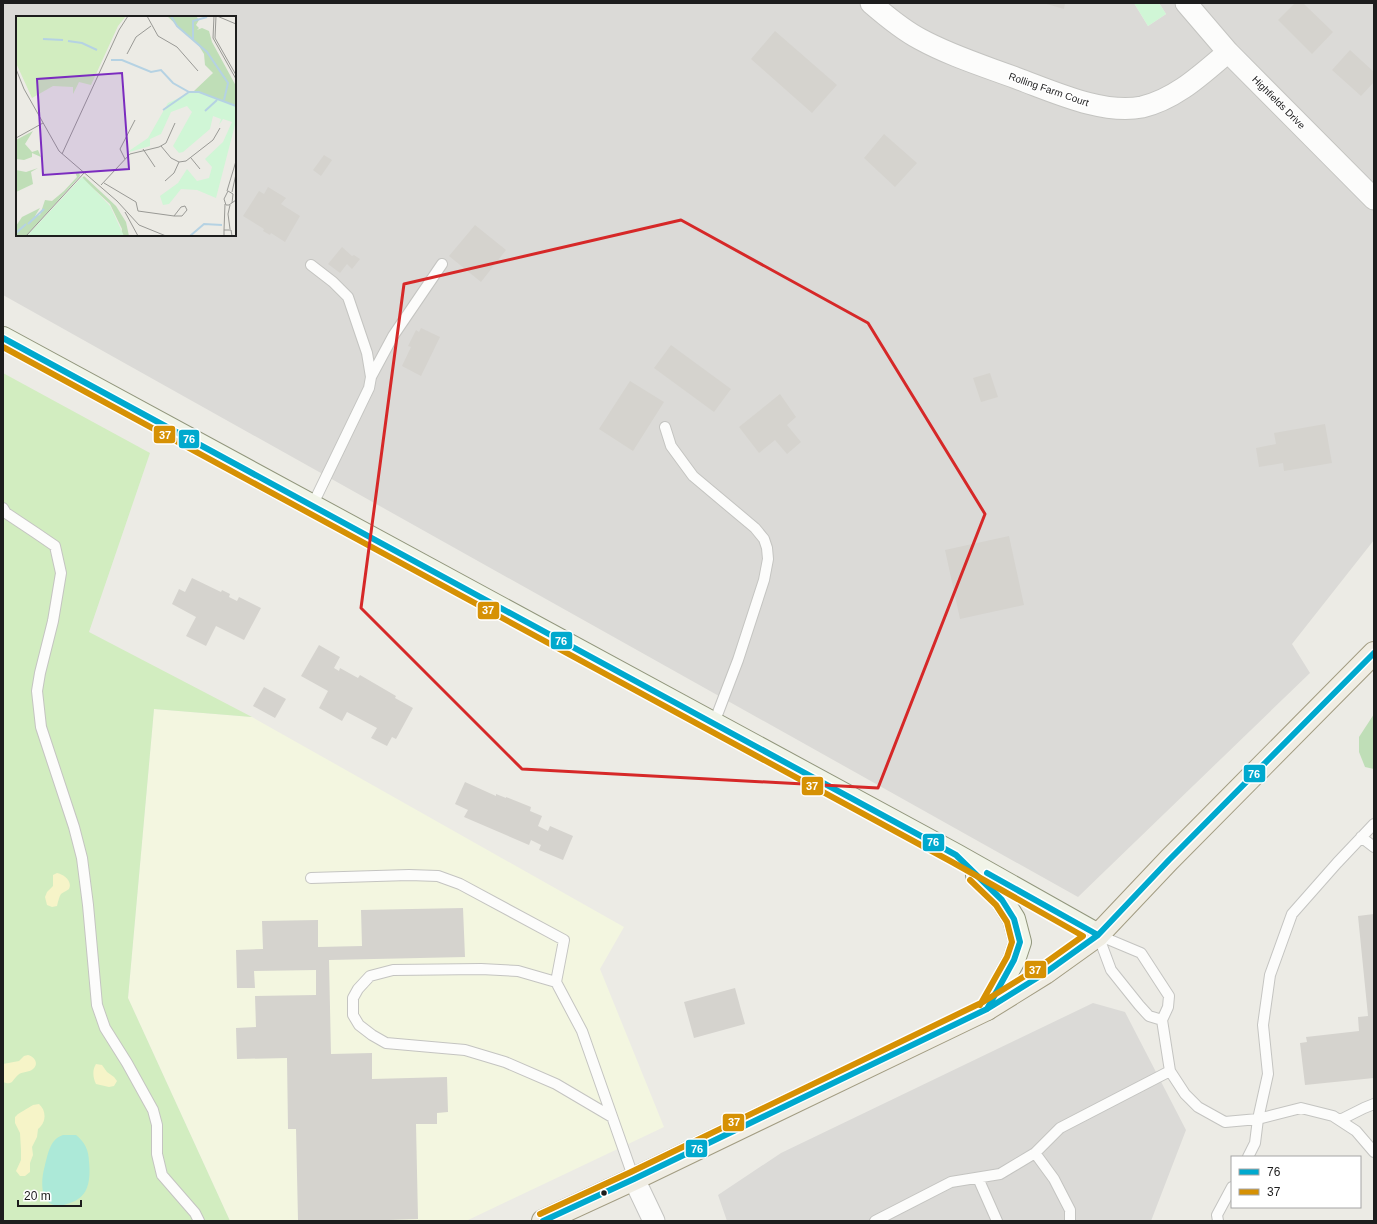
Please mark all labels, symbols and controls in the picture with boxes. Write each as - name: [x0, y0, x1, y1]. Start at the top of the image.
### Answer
- inset map: [16, 16, 236, 236]
- street label: Rolling Farm Court: [1007, 71, 1091, 108]
- street label: Highfields Drive: [1250, 74, 1308, 131]
- line badge: 37: [153, 425, 176, 444]
- text: 37: [159, 429, 171, 441]
- line badge: 76: [178, 429, 200, 449]
- text: 76: [183, 433, 195, 445]
- line badge: 37: [477, 601, 500, 620]
- text: 37: [482, 604, 494, 616]
- line badge: 76: [550, 631, 573, 650]
- text: 76: [555, 635, 567, 647]
- line badge: 76: [1243, 764, 1266, 783]
- text: 76: [1248, 768, 1260, 780]
- line badge: 37: [801, 776, 824, 796]
- text: 37: [806, 780, 818, 792]
- line badge: 76: [922, 833, 945, 852]
- text: 76: [927, 836, 939, 848]
- line badge: 37: [1024, 960, 1047, 979]
- text: 37: [1029, 964, 1041, 976]
- line badge: 37: [722, 1113, 745, 1132]
- text: 37: [728, 1116, 740, 1128]
- line badge: 76: [685, 1139, 708, 1158]
- text: 76: [691, 1143, 703, 1155]
- legend: [1231, 1156, 1361, 1208]
- text: 76: [1267, 1165, 1281, 1179]
- scale bar: [18, 1182, 81, 1208]
- text: 37: [1267, 1185, 1281, 1199]
- unlabelled marker: [599, 1188, 609, 1198]
- text: 20 m: [24, 1189, 51, 1203]

